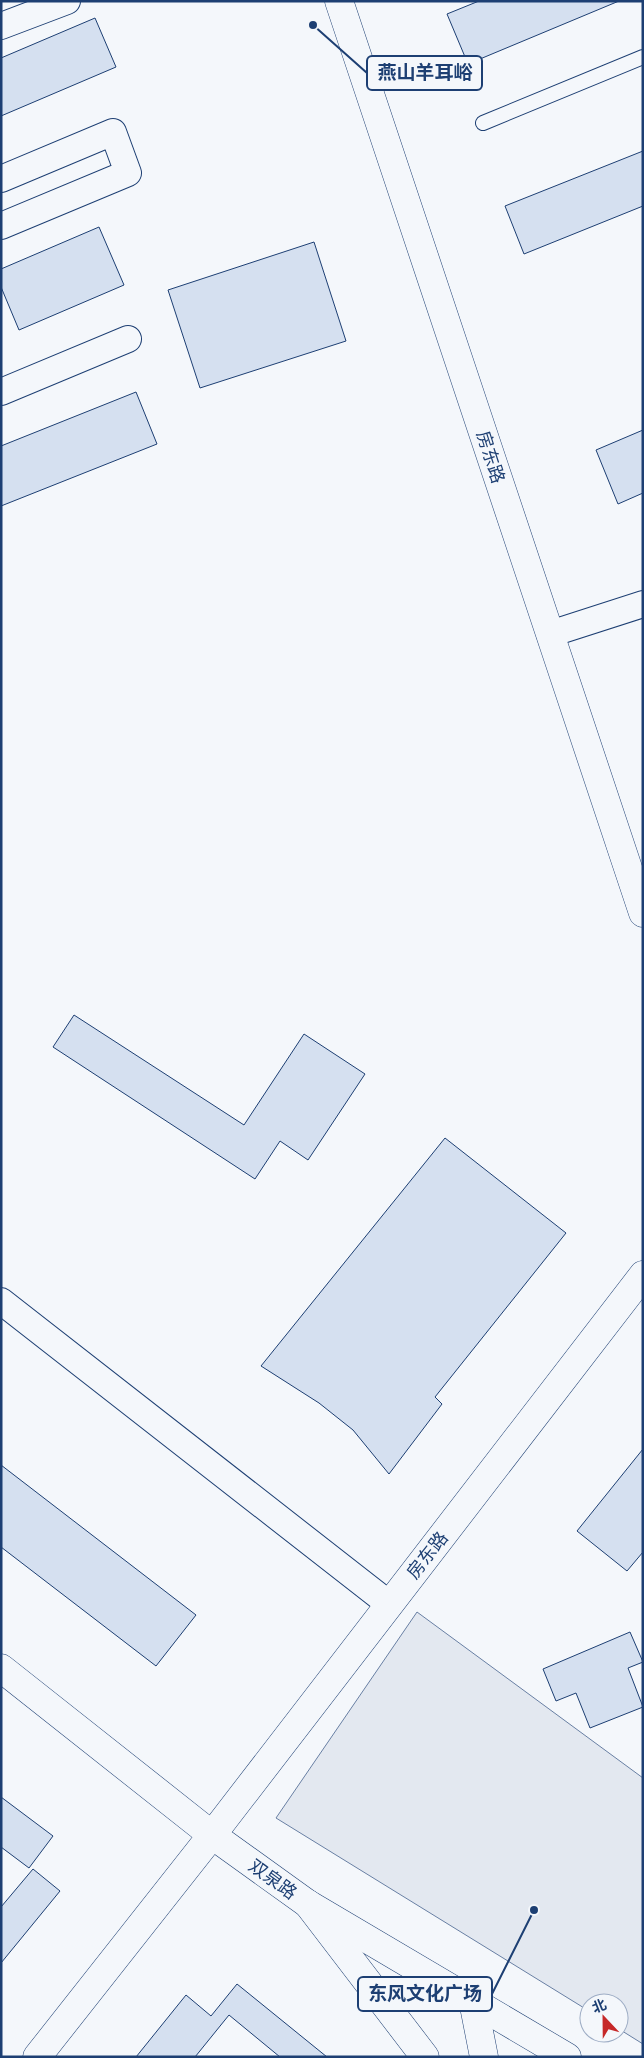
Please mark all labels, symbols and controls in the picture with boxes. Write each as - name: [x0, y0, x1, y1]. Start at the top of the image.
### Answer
- callout: 燕山羊耳峪: [367, 56, 482, 90]
- text: 燕山羊耳峪: [377, 60, 473, 84]
- street label: 房东路: [472, 428, 510, 486]
- street label: 房东路: [401, 1527, 453, 1583]
- street label: 双泉路: [244, 1854, 302, 1904]
- callout: 东风文化广场: [358, 1977, 492, 2011]
- text: 东风文化广场: [368, 1981, 482, 2005]
- north arrow: [579, 1993, 629, 2043]
- text: 北: [589, 1995, 609, 2017]

